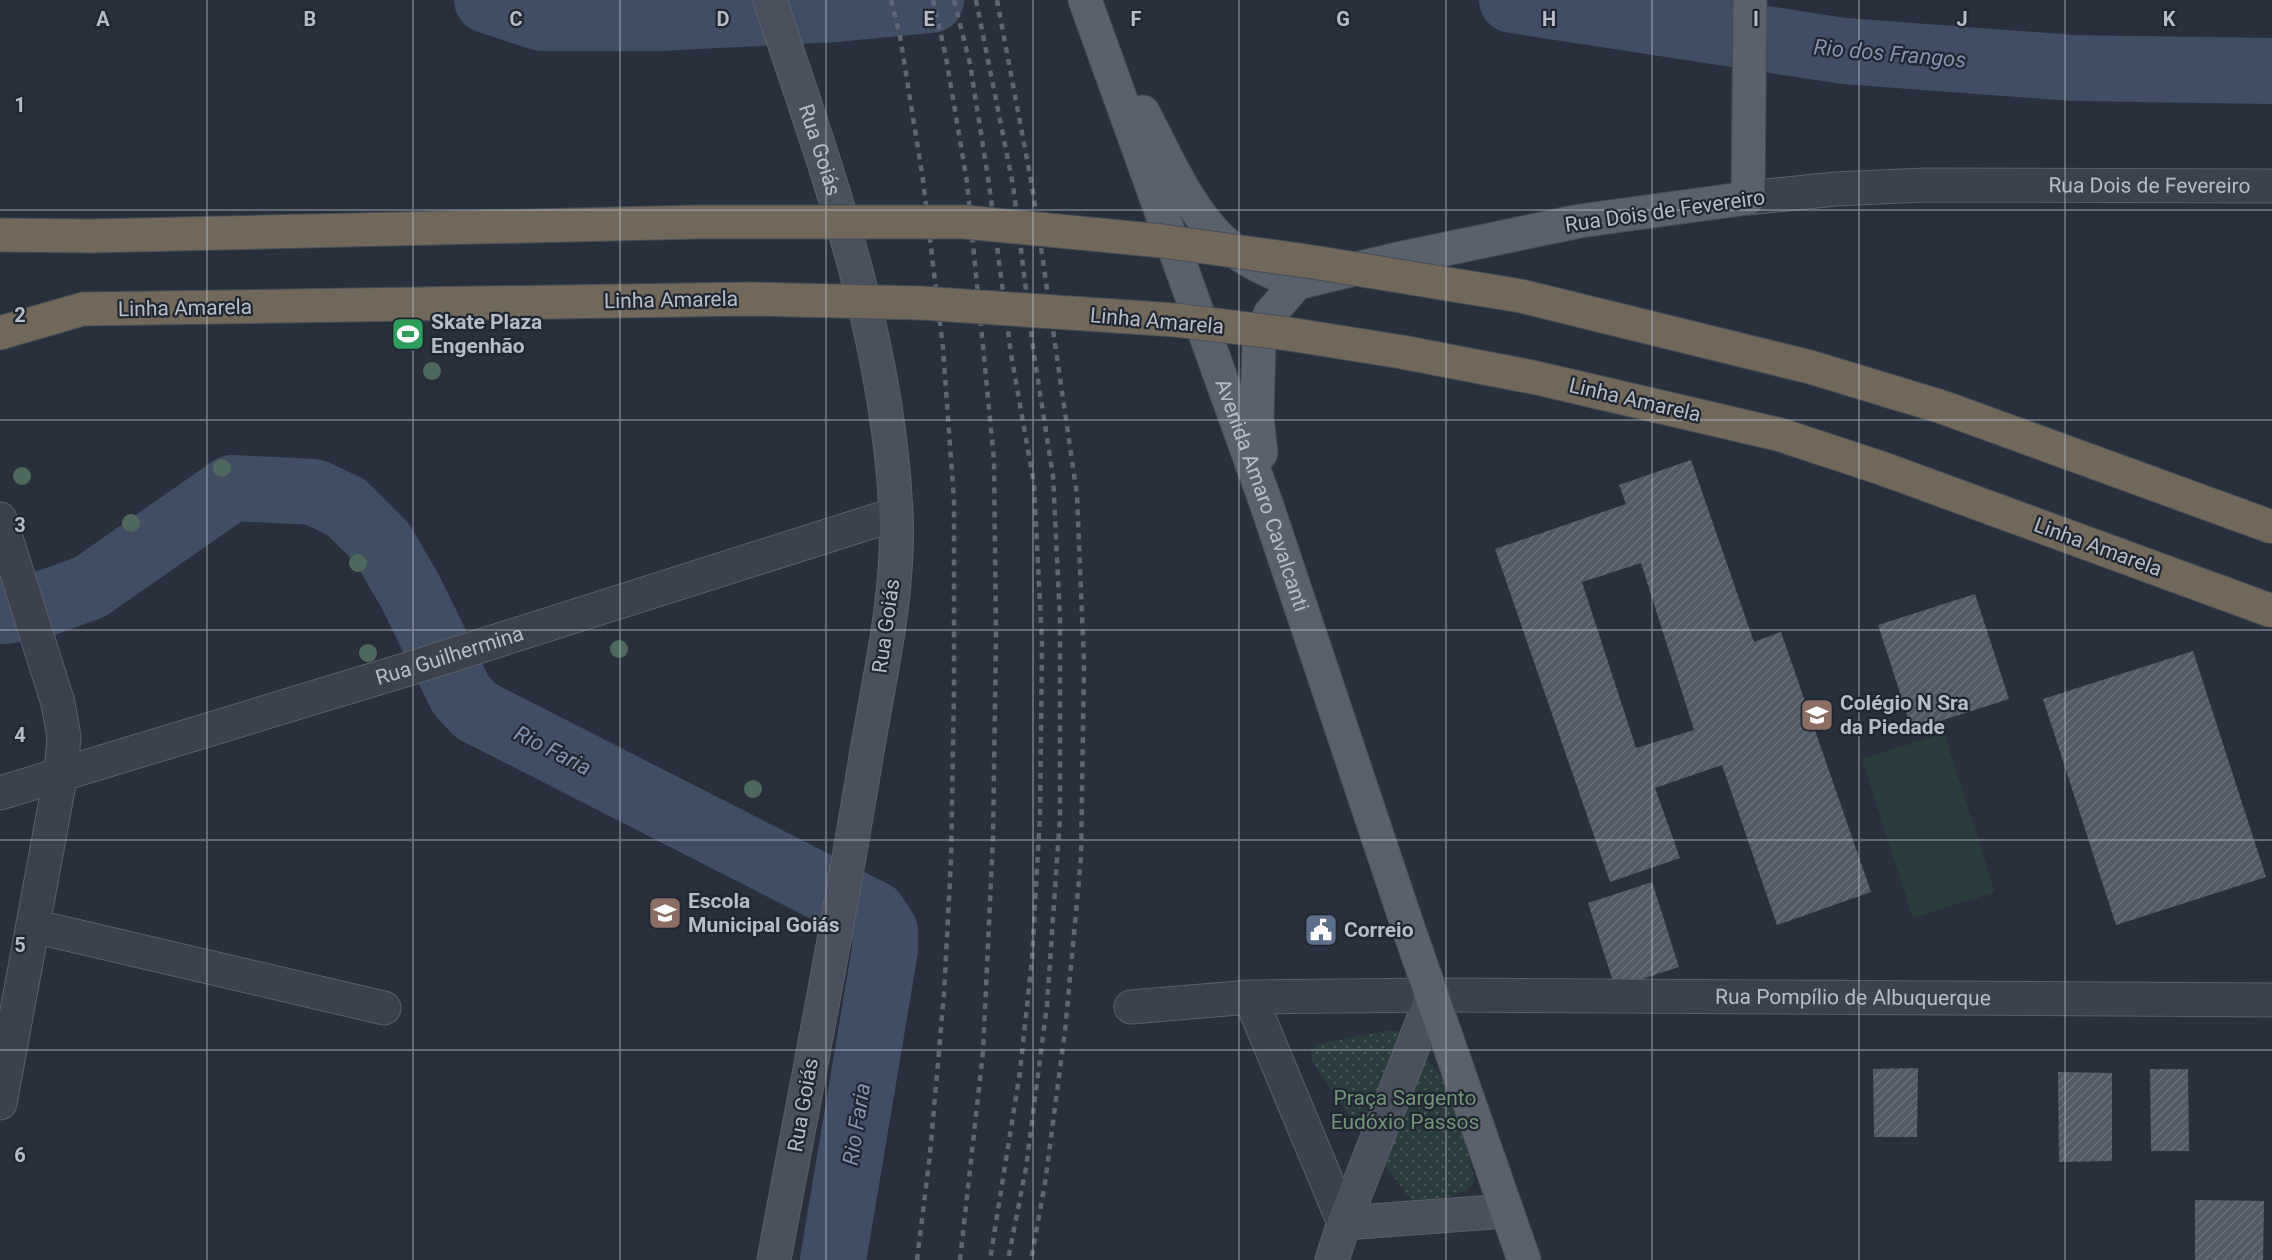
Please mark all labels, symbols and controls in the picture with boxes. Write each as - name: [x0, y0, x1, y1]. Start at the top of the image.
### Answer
- text: A: [96, 7, 110, 31]
- text: B: [304, 7, 316, 31]
- text: C: [509, 7, 523, 31]
- text: D: [717, 7, 730, 31]
- text: E: [923, 7, 935, 31]
- text: F: [1131, 7, 1142, 31]
- text: G: [1336, 7, 1350, 31]
- text: H: [1542, 7, 1556, 31]
- text: I: [1753, 7, 1759, 31]
- text: J: [1956, 7, 1968, 31]
- text: K: [2163, 7, 2176, 31]
- water label: Rio dos Frangos: [1812, 34, 1967, 73]
- text: 1: [14, 93, 26, 117]
- street label: Rua Goiás: [794, 101, 846, 199]
- street label: Rua Dois de Fevereiro: [2048, 173, 2251, 198]
- street label: Rua Dois de Fevereiro: [1563, 185, 1767, 237]
- street label: Linha Amarela: [604, 287, 738, 313]
- street label: Linha Amarela: [118, 295, 252, 321]
- text: 2: [14, 303, 26, 327]
- street label: Linha Amarela: [1089, 303, 1225, 339]
- place label: Skate Plaza Engenhão: [431, 310, 542, 358]
- sports icon: Skate Plaza Engenhão: [390, 316, 426, 352]
- street label: Linha Amarela: [1567, 373, 1703, 427]
- street label: Avenida Amaro Cavalcanti: [1210, 376, 1314, 615]
- text: 3: [14, 513, 26, 537]
- street label: Linha Amarela: [2031, 513, 2165, 581]
- street label: Rua Goiás: [868, 577, 904, 675]
- street label: Rua Guilhermina: [373, 621, 526, 690]
- place label: Colégio N Sra da Piedade: [1840, 691, 1969, 739]
- school or university icon: Colégio N Sra da Piedade: [1799, 697, 1835, 733]
- water label: Rio Faria: [510, 720, 595, 780]
- text: 4: [14, 723, 26, 747]
- place label: Escola Municipal Goiás: [688, 889, 840, 937]
- school or university icon: Escola Municipal Goiás: [647, 895, 683, 931]
- public building icon: Correio: [1303, 912, 1339, 948]
- place label: Correio: [1344, 918, 1414, 942]
- text: 5: [14, 933, 26, 957]
- street label: Rua Pompílio de Albuquerque: [1715, 985, 1991, 1010]
- street label: Rua Goiás: [783, 1056, 823, 1154]
- water label: Rio Faria: [838, 1081, 875, 1167]
- park label: Praça Sargento Eudóxio Passos: [1331, 1086, 1479, 1134]
- text: 6: [14, 1143, 26, 1167]

